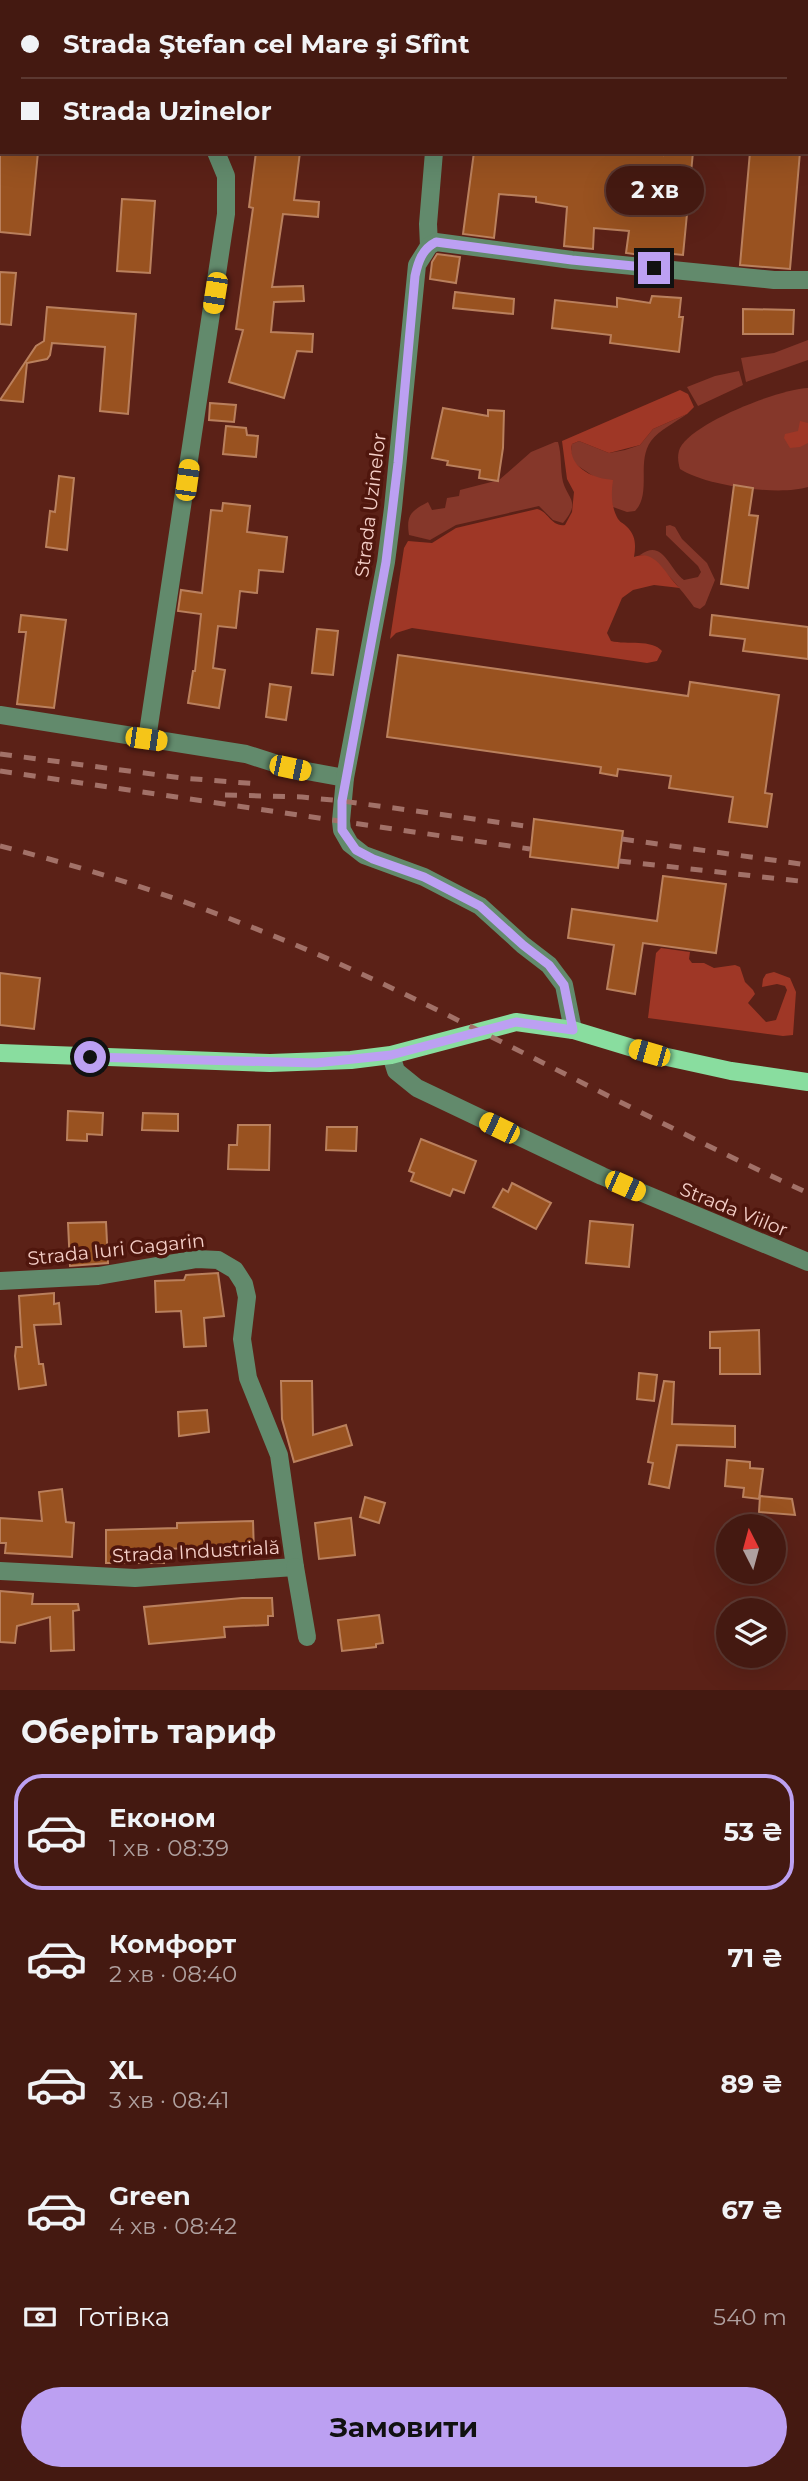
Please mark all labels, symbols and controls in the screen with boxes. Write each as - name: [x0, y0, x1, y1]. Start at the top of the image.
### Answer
- text: Strada Ştefan cel Mare şi Sfînt: [63, 28, 470, 60]
- text: Strada Uzinelor: [63, 95, 272, 127]
- callout: 2 хв: [605, 166, 703, 216]
- text: 2 хв: [631, 176, 679, 204]
- route end: [638, 252, 670, 284]
- car: [202, 271, 229, 315]
- street label: Strada Uzinelor: [350, 432, 391, 579]
- car: [174, 458, 201, 502]
- car: [124, 726, 169, 752]
- car: [268, 753, 313, 783]
- car: [626, 1037, 673, 1069]
- route start: [74, 1041, 106, 1073]
- car: [476, 1109, 523, 1147]
- car: [602, 1168, 649, 1204]
- street label: Strada Viilor: [677, 1177, 791, 1242]
- street label: Strada Iuri Gagarin: [26, 1229, 206, 1270]
- north arrow: [716, 1514, 786, 1584]
- map controls: [716, 1514, 786, 1668]
- street label: Strada Industrială: [112, 1536, 280, 1567]
- button: layers: [716, 1598, 786, 1668]
- text: Оберіть тариф: [21, 1712, 276, 1751]
- icon: car: [25, 1801, 88, 1864]
- text: Економ: [109, 1802, 216, 1834]
- text: 53 ₴: [723, 1816, 783, 1848]
- text: 1 хв · 08:39: [109, 1834, 229, 1862]
- icon: car: [25, 1927, 88, 1990]
- text: Комфорт: [109, 1928, 236, 1960]
- text: 71 ₴: [728, 1942, 783, 1974]
- text: 2 хв · 08:40: [109, 1960, 237, 1988]
- icon: car: [25, 2053, 88, 2116]
- text: XL: [109, 2054, 143, 2086]
- text: 89 ₴: [720, 2068, 783, 2100]
- text: 3 хв · 08:41: [109, 2086, 230, 2114]
- icon: car: [25, 2179, 88, 2242]
- text: Green: [109, 2180, 191, 2212]
- text: 67 ₴: [722, 2194, 783, 2226]
- text: 4 хв · 08:42: [109, 2212, 237, 2240]
- icon: cash: [21, 2298, 59, 2336]
- text: Готівка: [77, 2301, 170, 2333]
- text: 540 m: [713, 2303, 787, 2331]
- button: Замовити: [21, 2387, 787, 2467]

